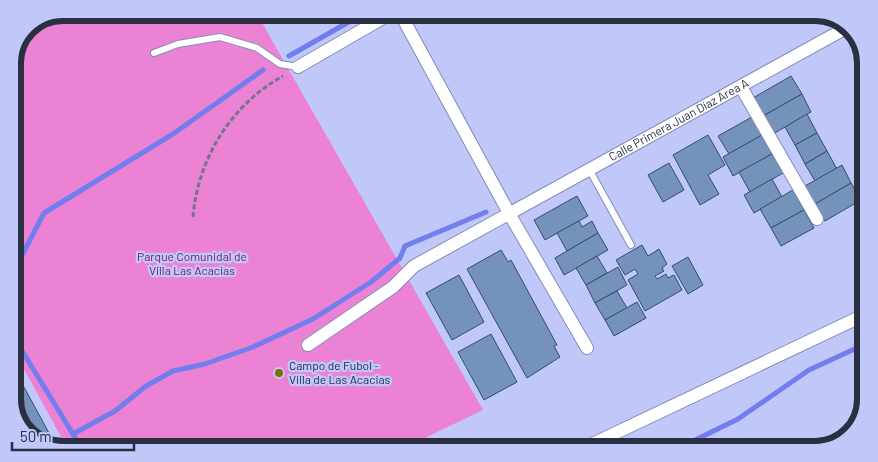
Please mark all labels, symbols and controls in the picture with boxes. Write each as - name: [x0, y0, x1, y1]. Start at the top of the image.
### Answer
- street label: Calle Primera Juan Díaz Área A: [606, 75, 751, 163]
- park label: Parque Comunidal de Villa Las Acacias: [137, 249, 247, 277]
- place label: Campo de Fubol - Villa de Las Acacias: [289, 358, 391, 386]
- marker: Campo de Fubol - Villa de Las Acacias: [273, 367, 285, 379]
- scale bar: [12, 420, 135, 452]
- text: 50 m: [20, 427, 52, 445]

